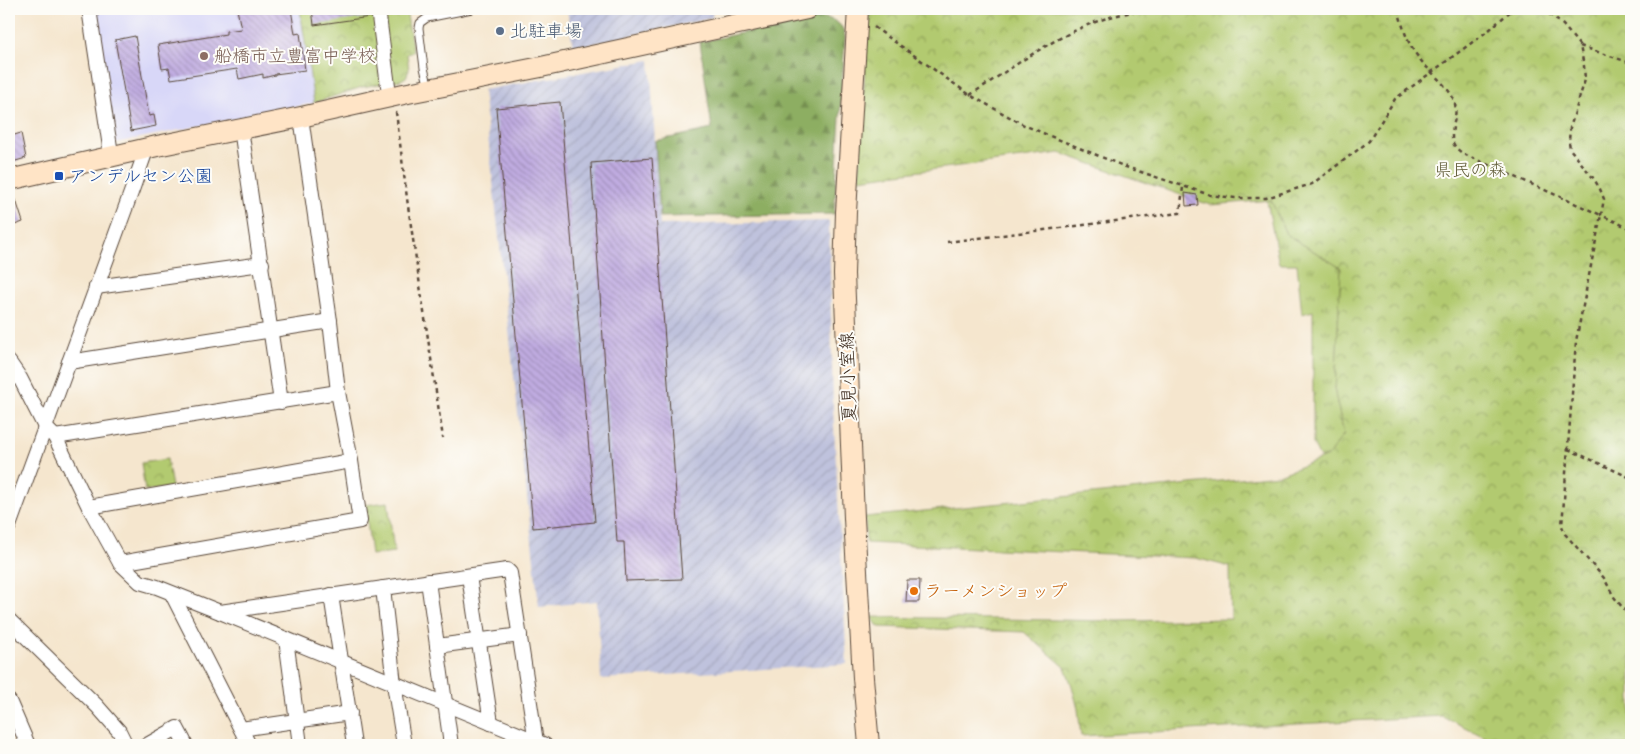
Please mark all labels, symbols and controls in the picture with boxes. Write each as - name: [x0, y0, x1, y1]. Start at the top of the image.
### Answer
- place label: 北駐車場: [510, 20, 582, 44]
- marker: 北駐車場: [494, 25, 506, 37]
- place label: 船橋市立豊富中学校: [214, 45, 376, 69]
- marker: 船橋市立豊富中学校: [198, 50, 210, 62]
- park label: 県民の森: [1434, 159, 1506, 183]
- place label: アンデルセン公園: [69, 165, 213, 189]
- marker: アンデルセン公園: [53, 170, 65, 182]
- street label: 夏見小室線: [835, 332, 863, 422]
- place label: ラーメンショップ: [924, 580, 1067, 604]
- marker: ラーメンショップ: [908, 585, 920, 597]

